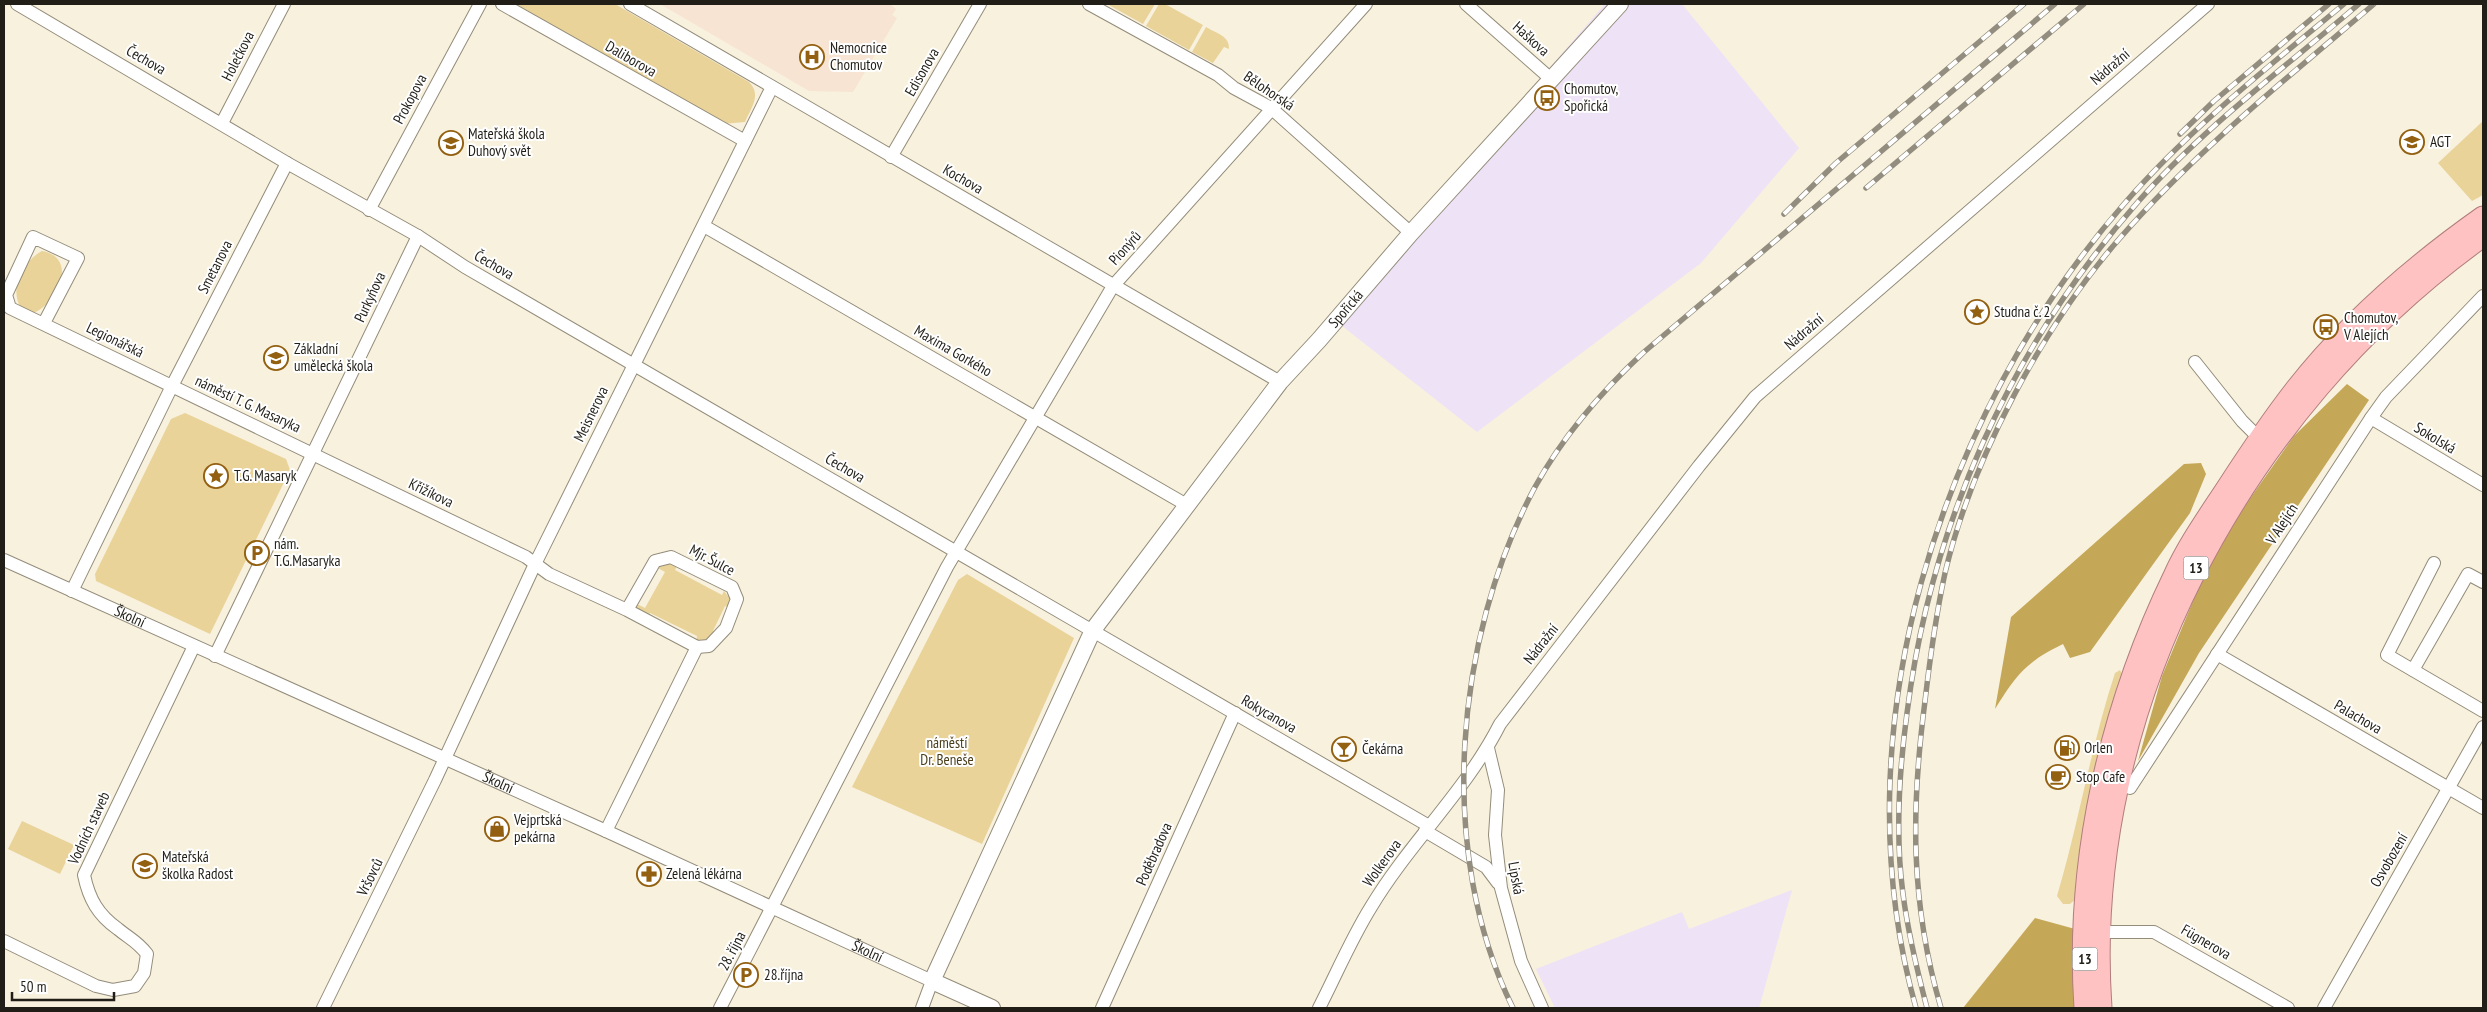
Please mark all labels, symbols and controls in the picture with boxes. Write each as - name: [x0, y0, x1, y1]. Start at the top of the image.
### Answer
- street label: Haškova: [1509, 17, 1554, 60]
- street label: Holečkova: [217, 28, 258, 84]
- street label: Daliborova: [602, 36, 660, 81]
- place label: Nemocnice Chomutov: [830, 38, 887, 74]
- street label: Čechova: [123, 41, 169, 78]
- hospital icon: Nemocnice Chomutov: [799, 44, 825, 70]
- street label: Edisonova: [900, 44, 943, 99]
- street label: Nádražní: [2086, 44, 2134, 89]
- street label: Bělohorská: [1240, 67, 1298, 114]
- street label: Prokopova: [389, 71, 431, 127]
- place label: Chomutov, Spořická: [1564, 79, 1619, 115]
- bus stop icon: Chomutov, Spořická: [1534, 85, 1560, 111]
- place label: Mateřská škola Duhový svět: [468, 124, 545, 160]
- school or university icon: AGT: [2399, 129, 2425, 155]
- school or university icon: Mateřská škola Duhový svět: [438, 130, 464, 156]
- place label: AGT: [2430, 132, 2451, 151]
- street label: Kochova: [940, 159, 987, 198]
- street label: Pionýrů: [1104, 227, 1145, 269]
- street label: Smetanova: [193, 237, 236, 297]
- street label: Čechova: [471, 246, 517, 283]
- street label: Purkyňova: [350, 269, 389, 325]
- street label: Spořická: [1324, 286, 1367, 331]
- place icon: Studna č. 2: [1964, 299, 1990, 325]
- place label: Studna č. 2: [1994, 302, 2050, 321]
- place label: Chomutov, V Alejích: [2343, 308, 2399, 344]
- street label: Nádražní: [1780, 309, 1828, 354]
- bus stop icon: Chomutov, V Alejích: [2313, 314, 2339, 340]
- street label: Legionářská: [83, 318, 147, 362]
- street label: Maxima Gorkého: [911, 321, 996, 381]
- place label: Základní umělecká škola: [294, 339, 373, 375]
- school or university icon: Základní umělecká škola: [263, 345, 289, 371]
- street label: náměstí T. G. Masaryka: [192, 371, 304, 436]
- street label: Meisnerova: [569, 383, 612, 445]
- street label: Sokolská: [2411, 418, 2460, 457]
- street label: Čechova: [822, 449, 868, 486]
- place icon: T.G. Masaryk: [203, 463, 229, 489]
- place label: T.G. Masaryk: [234, 466, 297, 485]
- street label: Křižíkova: [406, 474, 457, 511]
- street label: V Alejích: [2261, 500, 2302, 548]
- place label: nám. T.G.Masaryka: [274, 534, 340, 570]
- parking icon: nám. T.G.Masaryka: [244, 540, 270, 566]
- street label: Mjr. Šulce: [686, 540, 738, 579]
- road number: 13: [2184, 556, 2208, 580]
- street label: Školní: [112, 601, 149, 632]
- street label: Nádražní: [1519, 619, 1563, 668]
- street label: Rokycanova: [1238, 690, 1300, 737]
- street label: Palachova: [2331, 695, 2385, 738]
- park label: náměstí Dr. Beneše: [920, 733, 974, 769]
- fuel station icon: Orlen: [2054, 735, 2080, 761]
- bar icon: Čekárna: [1331, 736, 1357, 762]
- place label: Orlen: [2084, 738, 2113, 757]
- place label: Čekárna: [1362, 739, 1403, 758]
- cafe icon: Stop Cafe: [2045, 764, 2071, 790]
- street label: Školní: [480, 767, 518, 798]
- place label: Stop Cafe: [2076, 767, 2125, 786]
- street label: Vodních staveb: [63, 788, 114, 868]
- place label: Vejprtská pekárna: [513, 810, 562, 846]
- shop icon: Vejprtská pekárna: [484, 816, 510, 842]
- street label: Poděbradova: [1131, 819, 1176, 888]
- street label: Osvobození: [2365, 829, 2412, 890]
- street label: Wolkerova: [1358, 835, 1405, 890]
- place label: Mateřská školka Radost: [162, 847, 233, 883]
- school or university icon: Mateřská školka Radost: [132, 853, 158, 879]
- street label: Vršovců: [352, 855, 387, 900]
- street label: Lipská: [1504, 860, 1529, 896]
- pharmacy icon: Zelená lékárna: [636, 861, 662, 887]
- place label: Zelená lékárna: [666, 864, 742, 883]
- street label: Fügnerova: [2178, 920, 2234, 963]
- street label: 28. října: [713, 928, 750, 974]
- street label: Školní: [849, 936, 887, 966]
- road number: 13: [2072, 948, 2098, 971]
- parking icon: 28.října: [733, 962, 759, 988]
- place label: 28.října: [764, 965, 803, 984]
- scale bar: [12, 970, 115, 1002]
- text: 50 m: [20, 977, 46, 996]

